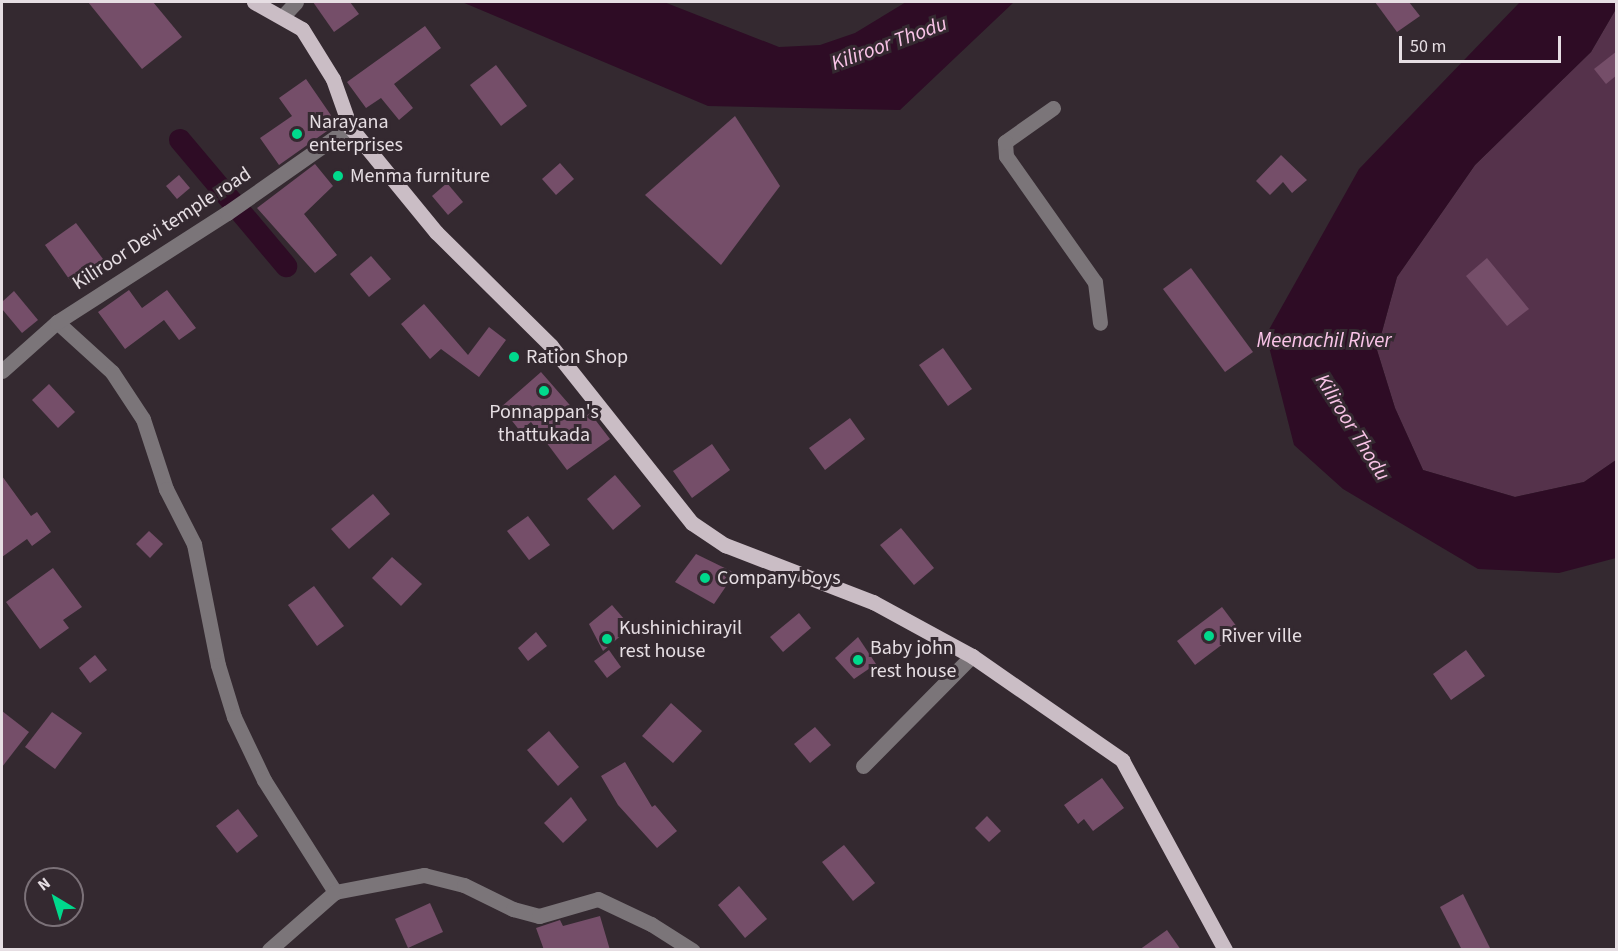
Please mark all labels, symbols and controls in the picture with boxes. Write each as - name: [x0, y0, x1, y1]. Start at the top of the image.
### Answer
- water label: Kiliroor Thodu: [828, 10, 950, 76]
- scale bar: [1402, 24, 1564, 62]
- text: 50 m: [1410, 34, 1446, 59]
- place label: Narayana enterprises: [309, 110, 403, 157]
- marker: Narayana enterprises: [290, 127, 304, 141]
- street label: Kiliroor Devi temple road: [68, 162, 256, 296]
- place label: Menma furniture: [350, 164, 490, 188]
- marker: Menma furniture: [331, 169, 345, 183]
- water label: Meenachil River: [1257, 327, 1391, 353]
- place label: Ration Shop: [526, 345, 628, 369]
- marker: Ration Shop: [507, 350, 521, 364]
- water label: Kiliroor Thodu: [1310, 369, 1396, 485]
- marker: Ponnappan's thattukada: [537, 384, 551, 398]
- place label: Ponnappan's thattukada: [489, 400, 599, 447]
- place label: Company boys: [717, 566, 841, 590]
- marker: Company boys: [698, 571, 712, 585]
- place label: Kushinichirayil rest house: [619, 616, 742, 663]
- place label: River ville: [1221, 624, 1302, 648]
- marker: River ville: [1202, 629, 1216, 643]
- marker: Kushinichirayil rest house: [600, 632, 614, 646]
- place label: Baby john rest house: [870, 636, 956, 683]
- marker: Baby john rest house: [851, 653, 865, 667]
- north arrow: [24, 867, 84, 927]
- text: N: [33, 872, 55, 896]

